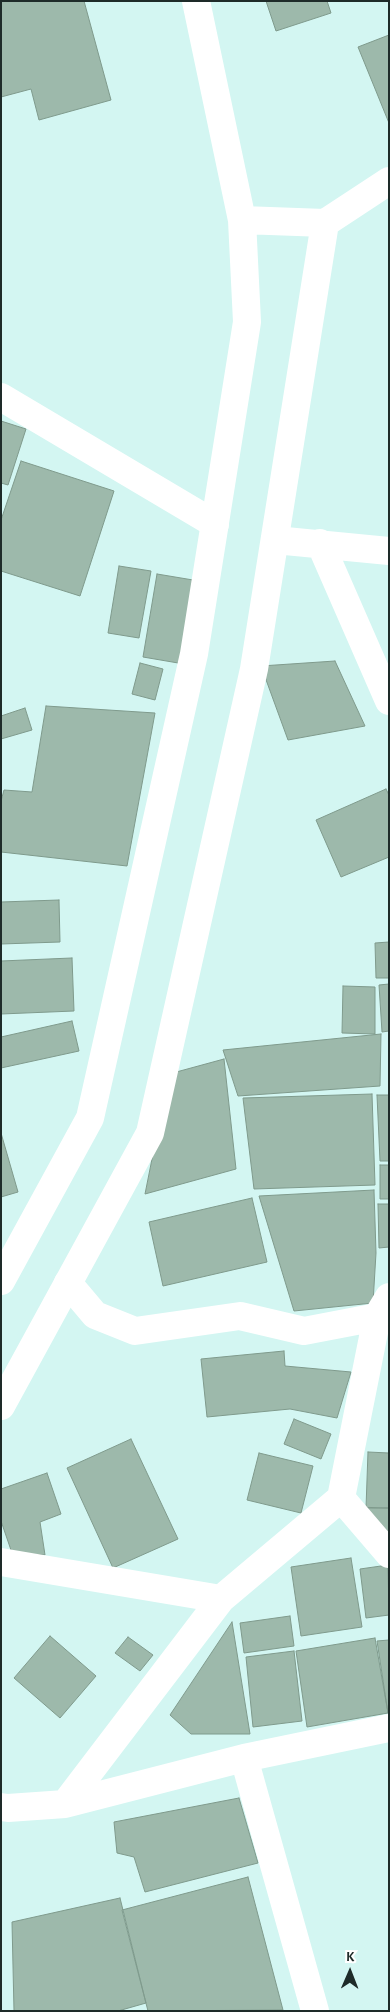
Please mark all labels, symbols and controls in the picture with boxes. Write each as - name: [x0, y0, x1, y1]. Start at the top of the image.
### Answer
- north arrow: [325, 1947, 375, 1997]
- text: K: [346, 1950, 354, 1964]

